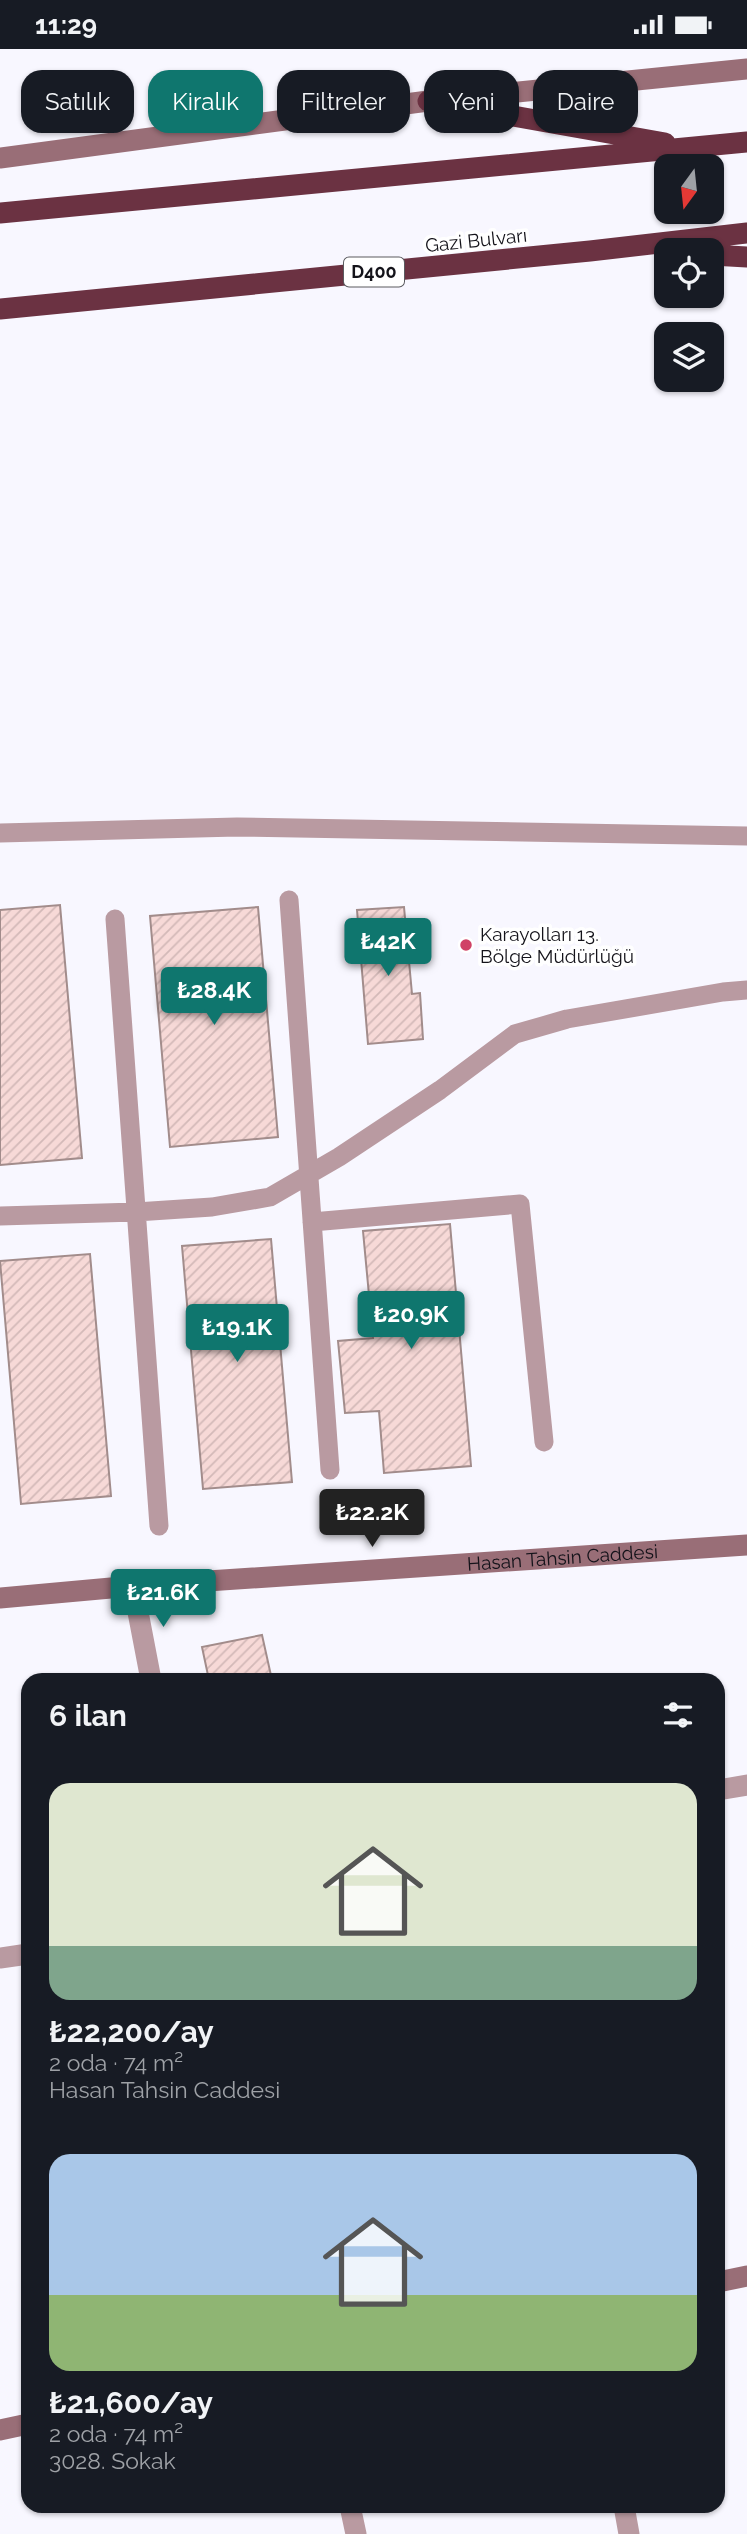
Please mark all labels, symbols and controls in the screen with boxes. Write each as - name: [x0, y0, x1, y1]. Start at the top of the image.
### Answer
- text: 11:29: [35, 10, 97, 40]
- chip: Satılık: [21, 70, 134, 133]
- chip: Kiralık: [148, 70, 263, 133]
- chip: Filtreler: [277, 70, 410, 133]
- chip: Yeni: [424, 70, 519, 133]
- chip: Daire: [533, 70, 638, 133]
- north arrow: [654, 154, 724, 224]
- map controls: [654, 154, 724, 392]
- street label: Gazi Bulvarı: [424, 224, 528, 256]
- button: locate: [654, 238, 724, 308]
- road number: D400: [344, 257, 404, 287]
- button: layers: [654, 322, 724, 392]
- pin: ₺42K: [347, 919, 429, 978]
- place label: Karayolları 13. Bölge Müdürlüğü: [480, 923, 634, 967]
- text: ₺42K: [360, 927, 416, 954]
- marker: Karayolları 13. Bölge Müdürlüğü: [458, 937, 474, 953]
- pin: ₺28.4K: [157, 967, 271, 1027]
- text: ₺28.4K: [177, 976, 251, 1003]
- pin: ₺20.9K: [354, 1291, 468, 1351]
- text: ₺20.9K: [374, 1300, 448, 1327]
- pin: ₺19.1K: [180, 1305, 294, 1364]
- text: ₺19.1K: [202, 1313, 272, 1340]
- pin: ₺22.2K: [315, 1489, 429, 1549]
- text: ₺22.2K: [335, 1498, 409, 1525]
- street label: Hasan Tahsin Caddesi: [466, 1540, 659, 1575]
- pin: ₺21.6K: [106, 1569, 220, 1629]
- text: ₺21.6K: [127, 1578, 199, 1605]
- icon: filters: [659, 1696, 697, 1734]
- text: 6 ilan: [49, 1698, 127, 1733]
- icon: home: [310, 1828, 436, 1954]
- text: ₺22,200/ay: [49, 2014, 214, 2049]
- text: 2 oda · 74 m²: [49, 2049, 183, 2076]
- text: Hasan Tahsin Caddesi: [49, 2076, 280, 2103]
- icon: home: [310, 2199, 436, 2325]
- text: ₺21,600/ay: [49, 2385, 213, 2420]
- text: 2 oda · 74 m²: [49, 2420, 183, 2447]
- text: 3028. Sokak: [49, 2447, 176, 2474]

